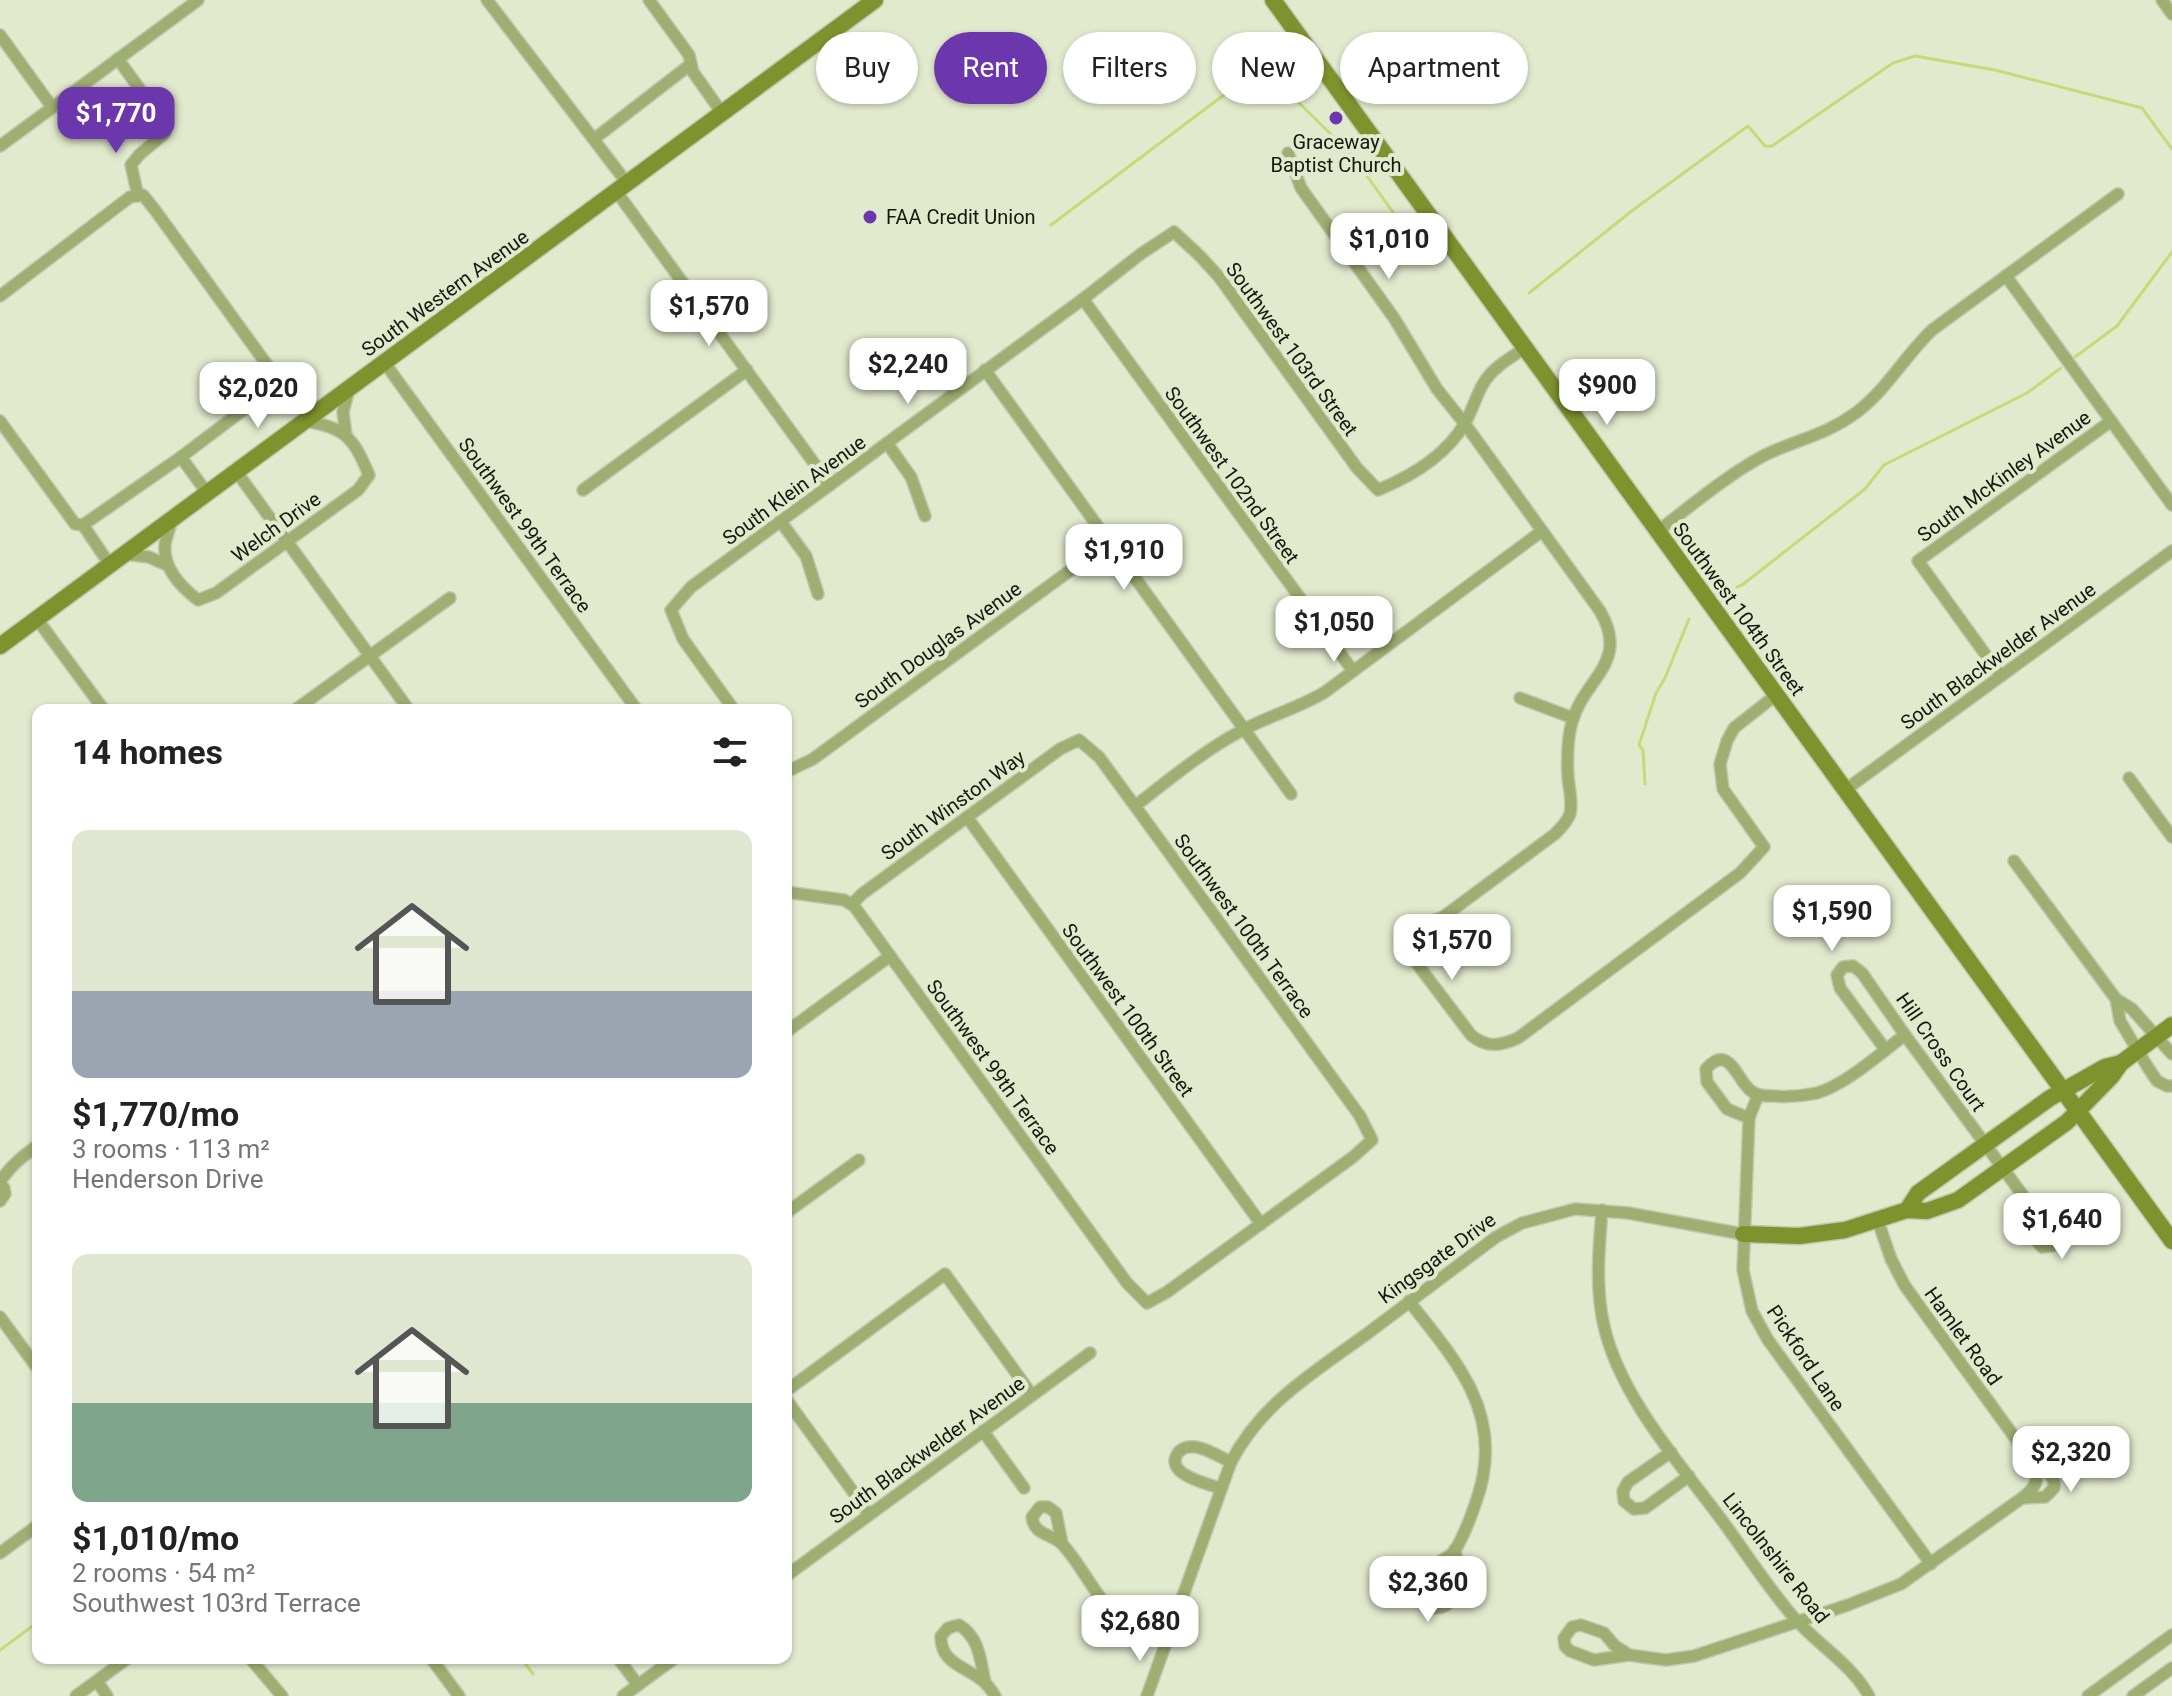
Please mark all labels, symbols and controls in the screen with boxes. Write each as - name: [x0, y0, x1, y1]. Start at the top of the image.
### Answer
- chip: Buy: [816, 32, 918, 104]
- chip: Rent: [934, 32, 1047, 104]
- chip: Filters: [1063, 32, 1196, 104]
- chip: New: [1212, 32, 1324, 104]
- chip: Apartment: [1340, 32, 1528, 104]
- pin: $1,770: [51, 87, 181, 155]
- text: $1,770: [76, 98, 156, 128]
- marker: Graceway Baptist Church: [1327, 109, 1345, 127]
- place label: Graceway Baptist Church: [1271, 130, 1401, 177]
- place label: FAA Credit Union: [886, 205, 1036, 229]
- marker: FAA Credit Union: [861, 208, 879, 226]
- pin: $1,010: [1324, 213, 1454, 281]
- street label: South Western Avenue: [357, 224, 533, 362]
- text: $1,010: [1349, 224, 1429, 254]
- street label: Southwest 103rd Street: [1221, 258, 1363, 440]
- pin: $1,570: [644, 280, 774, 348]
- text: $1,570: [669, 291, 749, 321]
- pin: $2,240: [843, 338, 973, 406]
- text: $2,240: [868, 349, 948, 379]
- pin: $900: [1560, 359, 1654, 427]
- pin: $2,020: [193, 362, 323, 430]
- text: $900: [1577, 370, 1637, 400]
- text: $2,020: [218, 373, 298, 403]
- street label: Southwest 102nd Street: [1160, 382, 1304, 568]
- street label: South McKinley Avenue: [1913, 405, 2095, 547]
- street label: South Klein Avenue: [718, 430, 870, 550]
- street label: Southwest 99th Terrace: [453, 433, 597, 617]
- street label: Welch Drive: [227, 487, 325, 567]
- street label: Southwest 104th Street: [1668, 518, 1810, 700]
- pin: $1,910: [1059, 524, 1189, 592]
- text: $1,910: [1084, 535, 1164, 565]
- street label: South Douglas Avenue: [850, 576, 1026, 714]
- street label: South Blackwelder Avenue: [1896, 577, 2100, 735]
- pin: $1,050: [1269, 596, 1399, 664]
- text: $1,050: [1294, 607, 1374, 637]
- icon: filters: [708, 730, 752, 774]
- text: 14 homes: [72, 732, 223, 772]
- street label: South Winston Way: [876, 744, 1030, 865]
- street label: Southwest 100th Terrace: [1169, 829, 1319, 1023]
- icon: home: [340, 882, 484, 1026]
- pin: $1,590: [1767, 885, 1897, 953]
- text: $1,590: [1792, 896, 1872, 926]
- pin: $1,570: [1387, 914, 1517, 982]
- street label: Southwest 100th Street: [1057, 919, 1199, 1101]
- text: $1,570: [1412, 925, 1492, 955]
- street label: Southwest 99th Terrace: [921, 975, 1065, 1159]
- street label: Hill Cross Court: [1891, 988, 1991, 1116]
- text: $1,770/mo: [72, 1094, 239, 1134]
- text: 3 rooms · 113 m²: [72, 1134, 270, 1164]
- text: Henderson Drive: [72, 1164, 263, 1194]
- pin: $1,640: [1997, 1193, 2127, 1261]
- text: $1,640: [2022, 1204, 2102, 1234]
- street label: Kingsgate Drive: [1374, 1207, 1500, 1309]
- street label: Hamlet Road: [1919, 1282, 2007, 1390]
- street label: Pickford Lane: [1762, 1300, 1850, 1416]
- icon: home: [340, 1306, 484, 1450]
- street label: South Blackwelder Avenue: [825, 1371, 1029, 1529]
- pin: $2,320: [2006, 1426, 2136, 1494]
- text: $2,320: [2031, 1437, 2111, 1467]
- street label: Lincolnshire Road: [1718, 1488, 1834, 1628]
- text: $1,010/mo: [72, 1518, 239, 1558]
- pin: $2,360: [1363, 1556, 1493, 1624]
- text: 2 rooms · 54 m²: [72, 1558, 255, 1588]
- text: $2,360: [1388, 1567, 1468, 1597]
- text: Southwest 103rd Terrace: [72, 1588, 361, 1618]
- pin: $2,680: [1075, 1595, 1205, 1663]
- text: $2,680: [1100, 1606, 1180, 1636]

